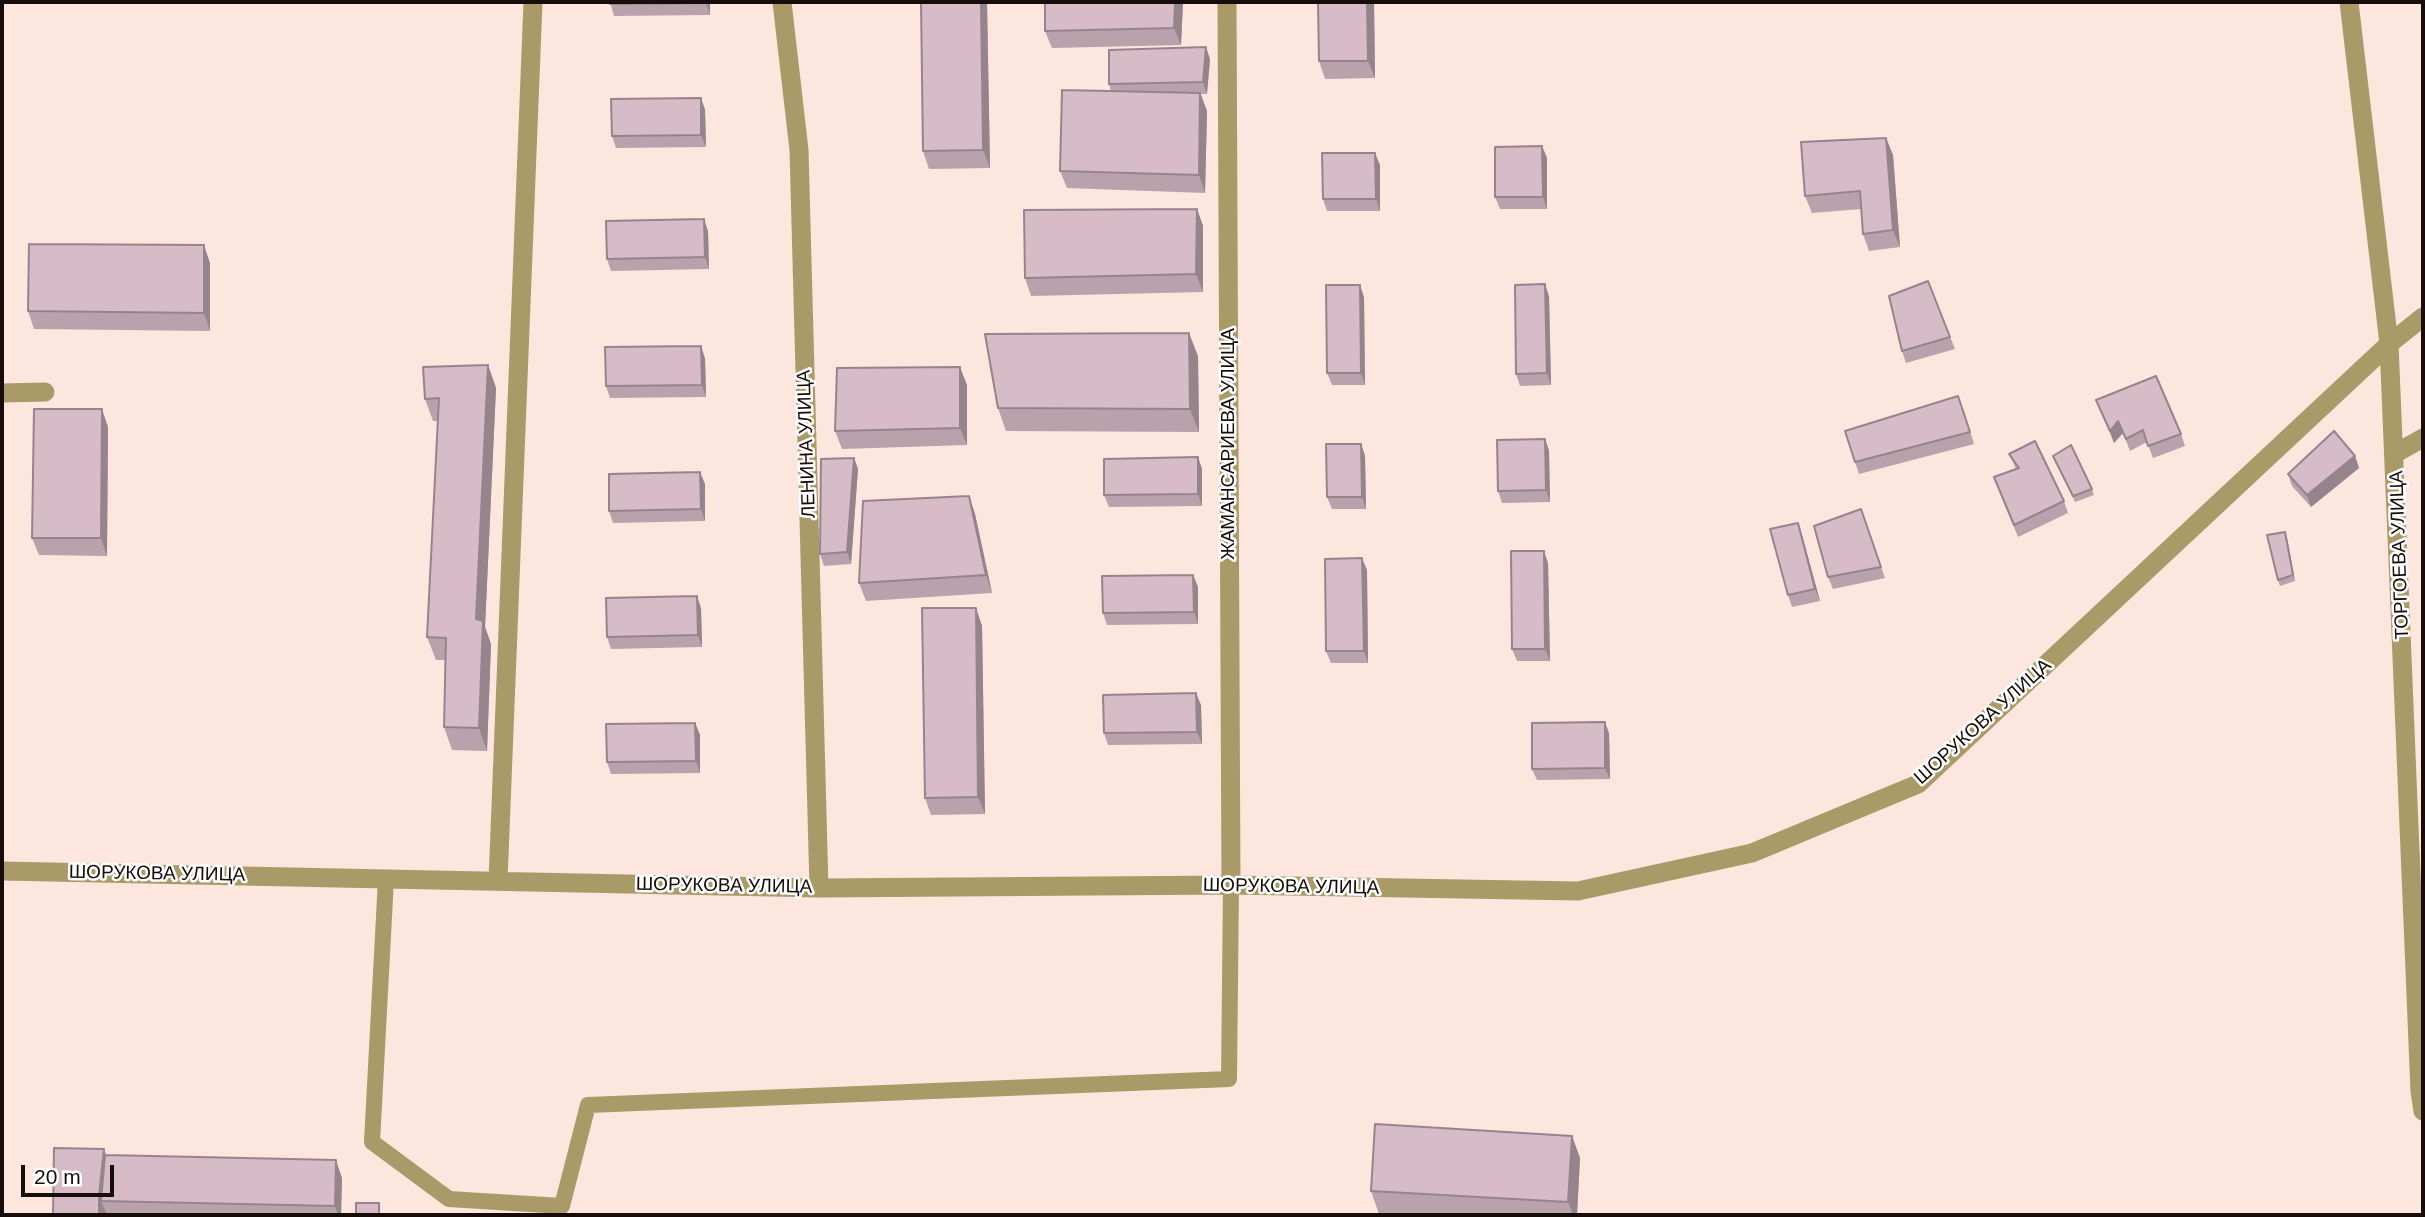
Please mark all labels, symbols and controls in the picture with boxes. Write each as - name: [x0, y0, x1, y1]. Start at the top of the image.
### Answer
- street label: ЖАМАНСАРИЕВА УЛИЦА: [1218, 328, 1240, 560]
- street label: ЛЕНИНА УЛИЦА: [793, 369, 821, 519]
- street label: ТОРГОЕВА УЛИЦА: [2386, 470, 2414, 640]
- street label: ШОРУКОВА УЛИЦА: [1910, 654, 2056, 790]
- street label: ШОРУКОВА УЛИЦА: [69, 861, 245, 887]
- street label: ШОРУКОВА УЛИЦА: [636, 873, 812, 899]
- street label: ШОРУКОВА УЛИЦА: [1203, 874, 1379, 900]
- scale bar: [24, 1150, 117, 1194]
- text: 20 m: [34, 1165, 81, 1188]

